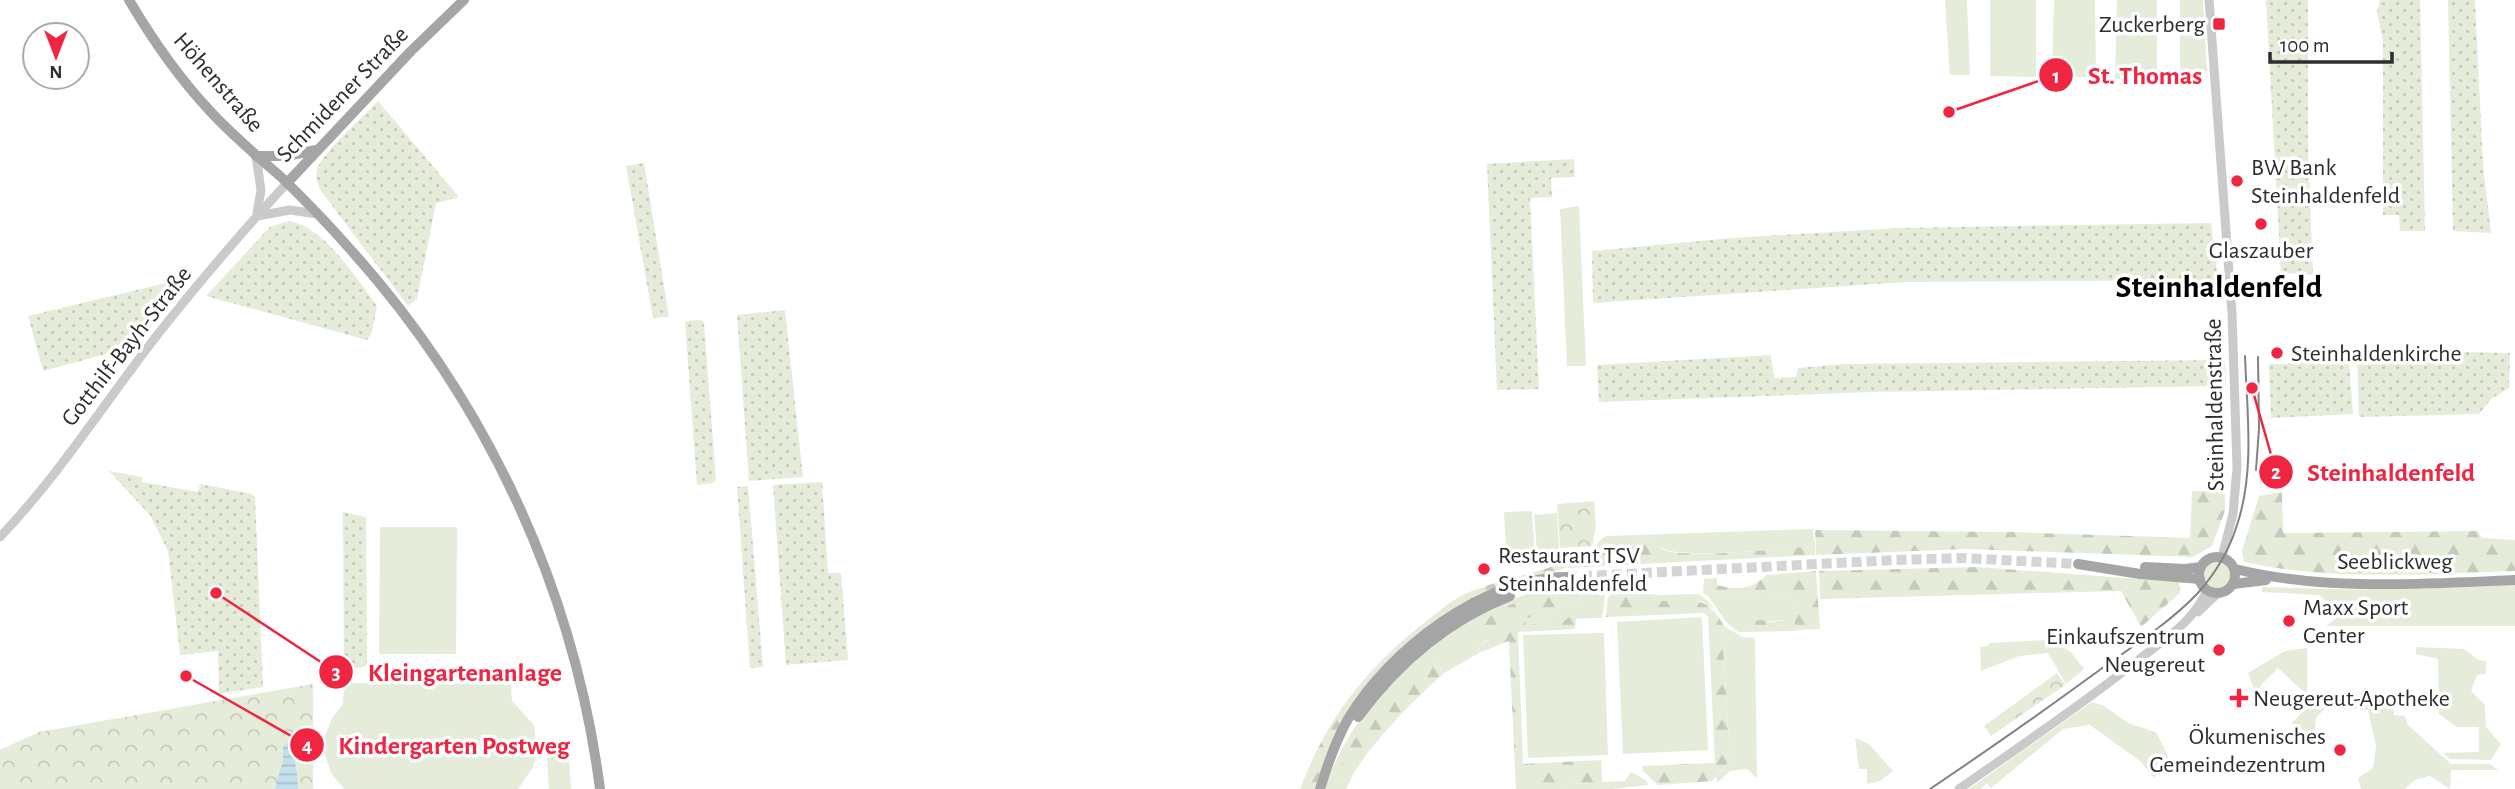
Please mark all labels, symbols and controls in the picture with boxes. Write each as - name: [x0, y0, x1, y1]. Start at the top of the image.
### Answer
- place label: Zuckerberg: [2099, 13, 2205, 37]
- marker: Zuckerberg: [2211, 16, 2227, 32]
- north arrow: [21, 21, 91, 91]
- scale bar: [2270, 21, 2392, 65]
- street label: Schmidener Straße: [272, 22, 413, 167]
- street label: Höhenstraße: [169, 28, 268, 137]
- text: 100 m: [2280, 35, 2330, 56]
- callout: St. Thomas: [2039, 52, 2216, 99]
- text: N: [49, 62, 63, 81]
- text: St. Thomas: [2088, 63, 2202, 89]
- text: 1: [2052, 66, 2060, 87]
- place label: BW Bank Steinhaldenfeld: [2251, 156, 2400, 208]
- marker: BW Bank Steinhaldenfeld: [2229, 173, 2245, 189]
- marker: Glaszauber: [2253, 216, 2269, 232]
- place label: Glaszauber: [2209, 239, 2313, 263]
- street label: Gotthilf-Bayh-Straße: [57, 262, 196, 431]
- district label: Steinhaldenfeld: [2116, 271, 2323, 303]
- street label: Steinhaldenstraße: [2201, 318, 2229, 492]
- place label: Steinhaldenkirche: [2291, 342, 2462, 366]
- marker: Steinhaldenkirche: [2269, 345, 2285, 361]
- callout: Steinhaldenfeld: [2259, 448, 2489, 495]
- text: Steinhaldenfeld: [2307, 460, 2475, 486]
- text: 2: [2271, 462, 2281, 483]
- place label: Restaurant TSV Steinhaldenfeld: [1498, 544, 1647, 596]
- street label: Seeblickweg: [2337, 550, 2453, 574]
- marker: Restaurant TSV Steinhaldenfeld: [1476, 561, 1492, 577]
- place label: Maxx Sport Center: [2303, 596, 2408, 648]
- marker: Maxx Sport Center: [2281, 613, 2297, 629]
- place label: Einkaufszentrum Neugereut: [2046, 625, 2205, 677]
- marker: Einkaufszentrum Neugereut: [2211, 642, 2227, 658]
- callout: Kleingartenanlage: [319, 648, 576, 695]
- text: Kleingartenanlage: [368, 660, 562, 686]
- text: 3: [331, 662, 341, 683]
- place label: Neugereut-Apotheke: [2253, 687, 2450, 711]
- marker: Neugereut-Apotheke: [2231, 690, 2247, 706]
- callout: Kindergarten Postweg: [290, 721, 584, 768]
- place label: Ökumenisches Gemeindezentrum: [2149, 724, 2326, 777]
- text: Kindergarten Postweg: [338, 733, 571, 759]
- text: 4: [302, 735, 312, 756]
- marker: Ökumenisches Gemeindezentrum: [2332, 742, 2348, 758]

